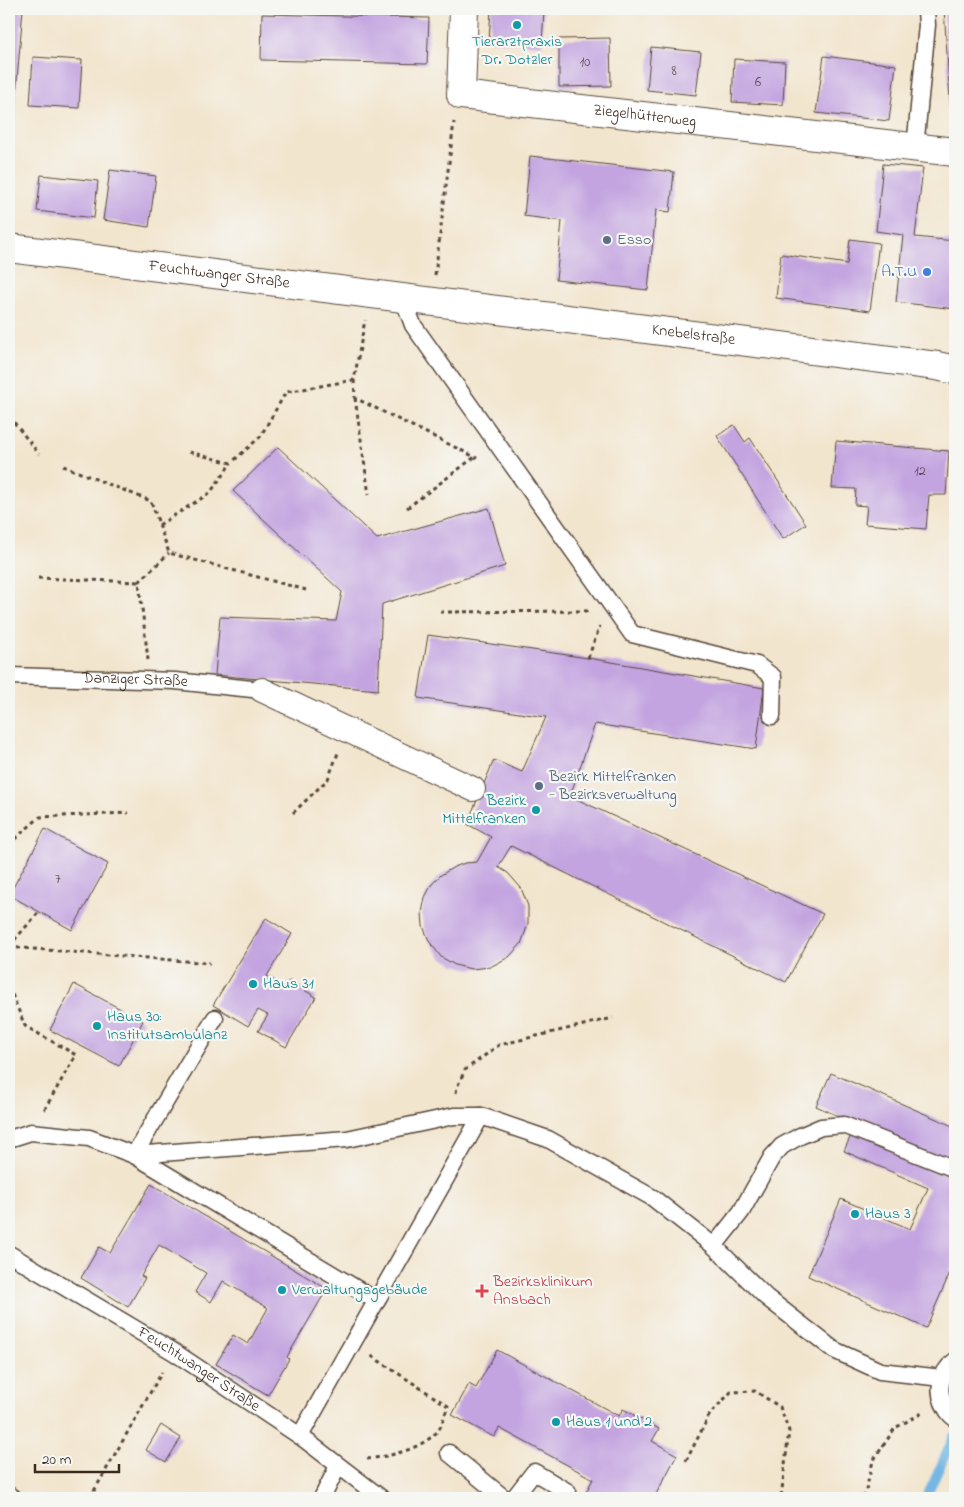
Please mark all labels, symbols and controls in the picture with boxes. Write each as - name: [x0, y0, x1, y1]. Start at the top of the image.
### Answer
- marker: Tierarztpraxis Dr. Dotzler: [511, 19, 523, 31]
- place label: Tierarztpraxis Dr. Dotzler: [472, 30, 562, 72]
- house number: 10: [580, 52, 590, 73]
- house number: 8: [671, 61, 677, 82]
- house number: 6: [755, 72, 761, 93]
- street label: Ziegelhüttenweg: [592, 98, 698, 134]
- place label: Esso: [617, 228, 651, 252]
- marker: Esso: [601, 234, 613, 246]
- street label: Feuchtwanger Straße: [146, 254, 292, 296]
- place label: A.T.U: [881, 260, 917, 284]
- marker: A.T.U: [921, 266, 933, 278]
- street label: Knebelstraße: [650, 318, 737, 352]
- house number: 12: [914, 461, 926, 482]
- street label: Danziger Straße: [81, 666, 190, 694]
- place label: Bezirk Mittelfranken - Bezirksverwaltung: [548, 765, 677, 807]
- marker: Bezirk Mittelfranken - Bezirksverwaltung: [533, 780, 545, 792]
- place label: Bezirk Mittelfranken: [442, 789, 527, 831]
- marker: Bezirk Mittelfranken: [530, 804, 542, 816]
- house number: 7: [55, 869, 61, 890]
- place label: Haus 31: [263, 972, 314, 996]
- marker: Haus 31: [247, 978, 259, 990]
- place label: Haus 30: Institutsambulanz: [107, 1005, 228, 1047]
- marker: Haus 30: Institutsambulanz: [91, 1020, 103, 1032]
- place label: Haus 3: [865, 1202, 911, 1226]
- marker: Haus 3: [849, 1208, 861, 1220]
- place label: Bezirksklinikum Ansbach: [492, 1270, 593, 1312]
- place label: Verwaltungsgebäude: [291, 1278, 428, 1302]
- marker: Verwaltungsgebäude: [276, 1284, 288, 1296]
- marker: Bezirksklinikum Ansbach: [475, 1284, 489, 1298]
- street label: Feuchtwanger Straße: [132, 1320, 265, 1419]
- place label: Haus 1 und 2: [566, 1410, 652, 1434]
- marker: Haus 1 und 2: [550, 1416, 562, 1428]
- scale bar: [35, 1442, 119, 1474]
- text: 20 m: [42, 1449, 72, 1471]

